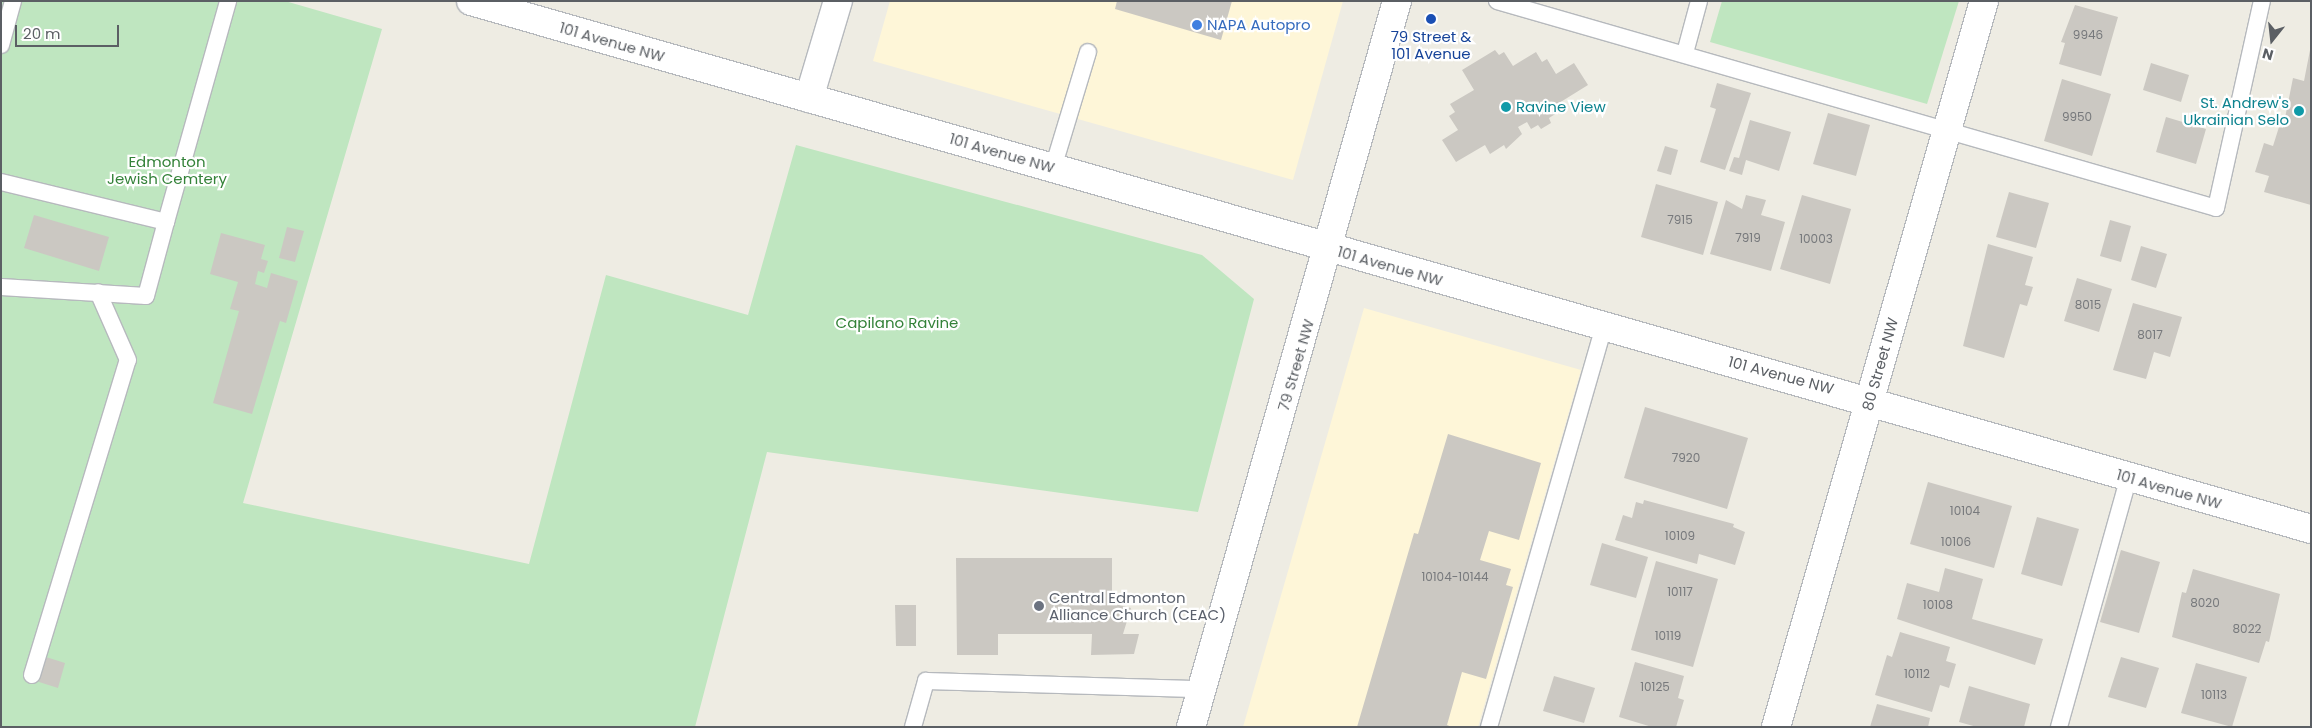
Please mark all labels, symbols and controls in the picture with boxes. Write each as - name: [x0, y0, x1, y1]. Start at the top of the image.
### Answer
- marker: 79 Street & 101 Avenue: [1425, 13, 1437, 25]
- scale bar: [18, 15, 121, 47]
- north arrow: [2247, 15, 2297, 65]
- place label: NAPA Autopro: [1207, 16, 1311, 34]
- street label: 101 Avenue NW: [557, 18, 667, 66]
- marker: NAPA Autopro: [1191, 19, 1203, 31]
- text: 20 m: [23, 23, 61, 44]
- place label: 79 Street & 101 Avenue: [1391, 27, 1471, 62]
- house number: 9946: [2073, 28, 2103, 42]
- text: N: [2260, 43, 2276, 65]
- place label: St. Andrew's Ukrainian Selo: [2183, 93, 2289, 128]
- place label: Ravine View: [1516, 98, 1606, 116]
- marker: Ravine View: [1500, 101, 1512, 113]
- marker: St. Andrew's Ukrainian Selo: [2293, 105, 2305, 117]
- house number: 9950: [2062, 110, 2092, 124]
- street label: 101 Avenue NW: [947, 129, 1057, 177]
- park label: Edmonton Jewish Cemtery: [107, 152, 227, 187]
- house number: 7915: [1667, 213, 1693, 227]
- house number: 7919: [1735, 231, 1761, 245]
- house number: 10003: [1799, 232, 1833, 246]
- street label: 101 Avenue NW: [1335, 242, 1445, 290]
- house number: 8015: [2075, 298, 2101, 312]
- park label: Capilano Ravine: [836, 314, 958, 332]
- street label: 80 Street NW: [1858, 315, 1902, 413]
- street label: 79 Street NW: [1274, 317, 1318, 413]
- house number: 8017: [2137, 328, 2163, 342]
- street label: 101 Avenue NW: [1726, 352, 1836, 398]
- house number: 7920: [1672, 451, 1700, 465]
- street label: 101 Avenue NW: [2114, 465, 2224, 513]
- house number: 10104: [1950, 504, 1980, 518]
- house number: 10109: [1665, 529, 1695, 543]
- house number: 10106: [1941, 535, 1971, 549]
- house number: 10104-10144: [1421, 570, 1489, 584]
- house number: 10117: [1667, 585, 1693, 599]
- place label: Central Edmonton Alliance Church (CEAC): [1049, 588, 1226, 623]
- house number: 8020: [2190, 596, 2220, 610]
- house number: 10108: [1923, 598, 1953, 612]
- marker: Central Edmonton Alliance Church (CEAC): [1033, 600, 1045, 612]
- house number: 8022: [2233, 622, 2261, 636]
- house number: 10119: [1655, 629, 1681, 643]
- house number: 10112: [1904, 667, 1930, 681]
- house number: 10125: [1640, 680, 1670, 694]
- house number: 10113: [2201, 688, 2227, 702]

